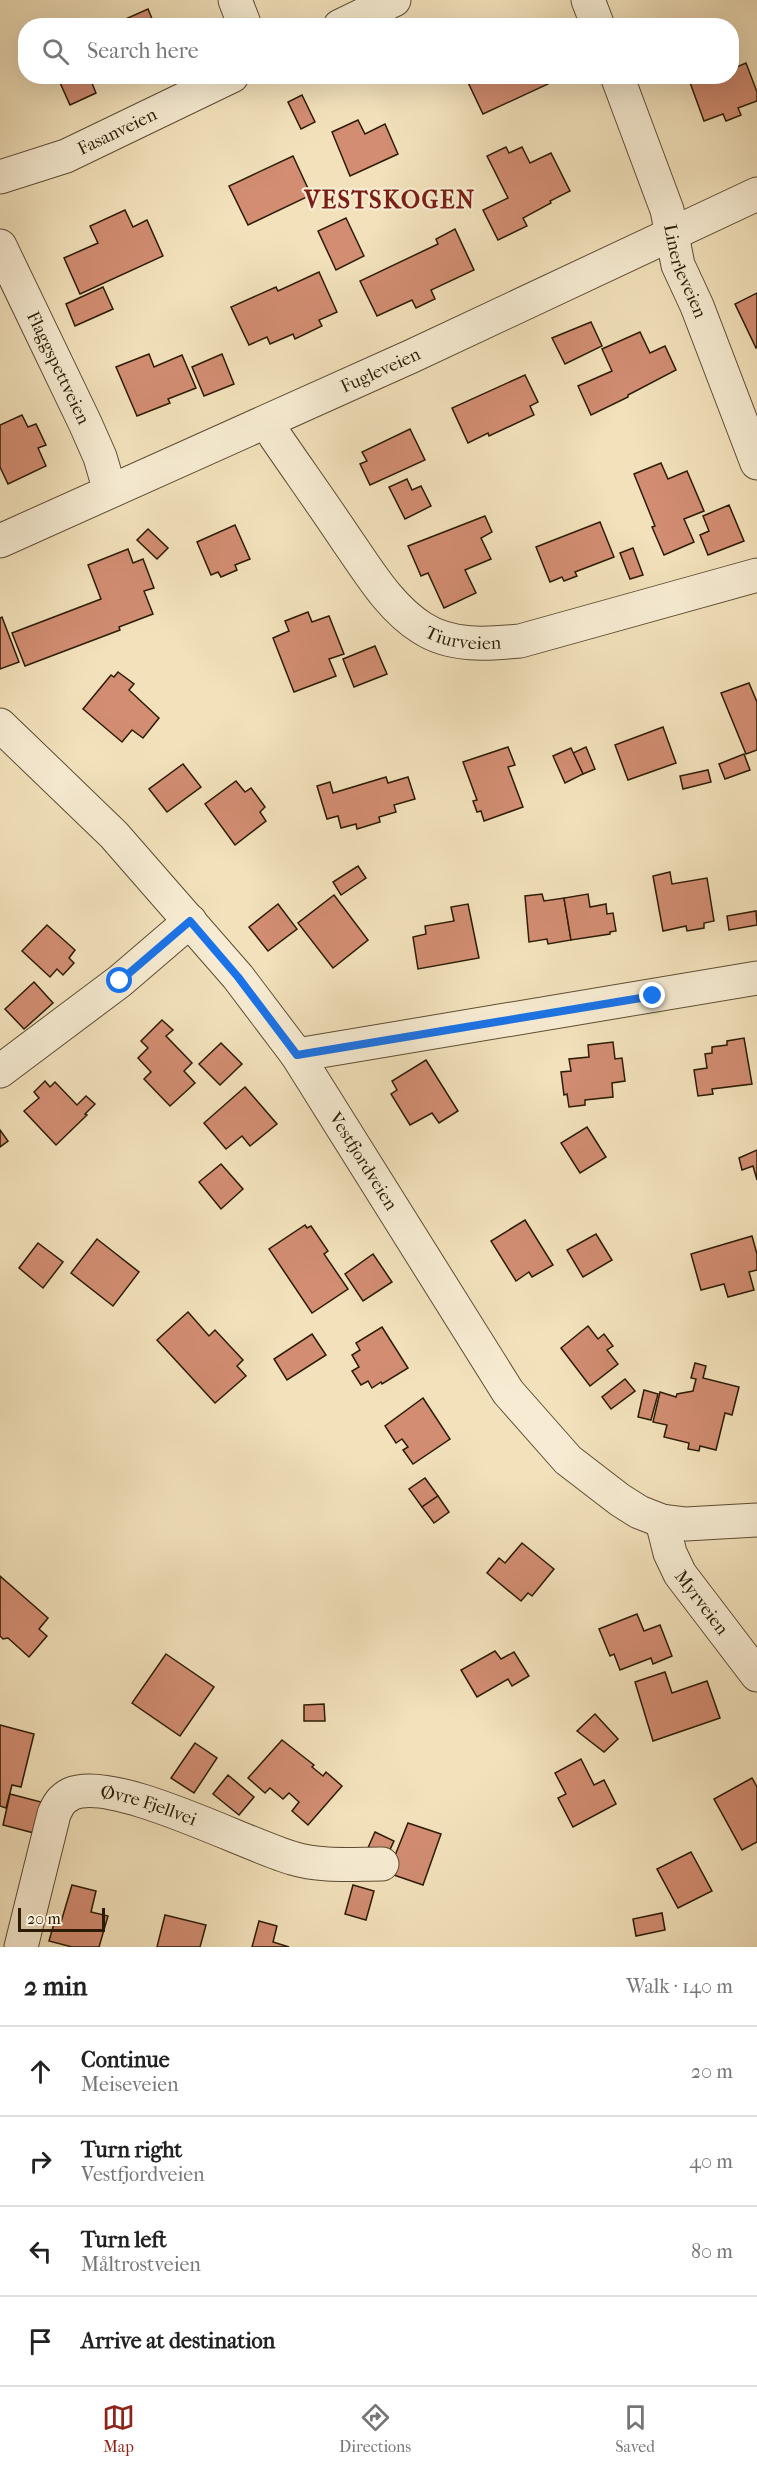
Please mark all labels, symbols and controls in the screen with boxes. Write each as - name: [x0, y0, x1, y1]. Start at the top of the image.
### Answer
- search box: [18, 18, 739, 84]
- icon: search: [39, 35, 72, 68]
- text: Search here: [87, 38, 199, 64]
- street label: Fasanveien: [74, 103, 161, 159]
- district label: VESTSKOGEN: [303, 186, 476, 214]
- street label: Linerleveien: [660, 222, 711, 322]
- street label: Flaggspettveien: [22, 308, 95, 428]
- street label: Fugleveien: [337, 343, 424, 397]
- street label: Tiurveien: [422, 621, 502, 654]
- route start: [106, 967, 132, 993]
- route end: [639, 982, 665, 1008]
- street label: Vestfjordveien: [324, 1108, 402, 1214]
- street label: Myrveien: [670, 1566, 733, 1639]
- street label: Øvre Fjellvei: [99, 1781, 200, 1830]
- scale bar: [18, 1905, 105, 1932]
- text: 20 m: [27, 1909, 61, 1928]
- text: 2 min: [24, 1971, 87, 2002]
- text: Walk · 140 m: [626, 1975, 733, 1998]
- text: Continue: [81, 2047, 170, 2073]
- icon: ahead: [24, 2055, 57, 2088]
- text: 20 m: [691, 2060, 733, 2083]
- text: Meiseveien: [81, 2073, 179, 2096]
- text: Turn right: [81, 2137, 182, 2163]
- icon: right: [24, 2145, 57, 2178]
- text: 40 m: [689, 2150, 733, 2173]
- text: Vestfjordveien: [81, 2163, 205, 2186]
- text: Turn left: [81, 2227, 167, 2253]
- icon: left: [24, 2235, 57, 2268]
- text: 80 m: [691, 2240, 733, 2263]
- text: Måltrostveien: [81, 2253, 201, 2276]
- icon: arrive: [24, 2325, 57, 2358]
- text: Arrive at destination: [81, 2328, 275, 2354]
- tab: Map: [102, 2401, 135, 2456]
- tab: Directions: [339, 2401, 411, 2456]
- tab: Saved: [615, 2401, 655, 2456]

